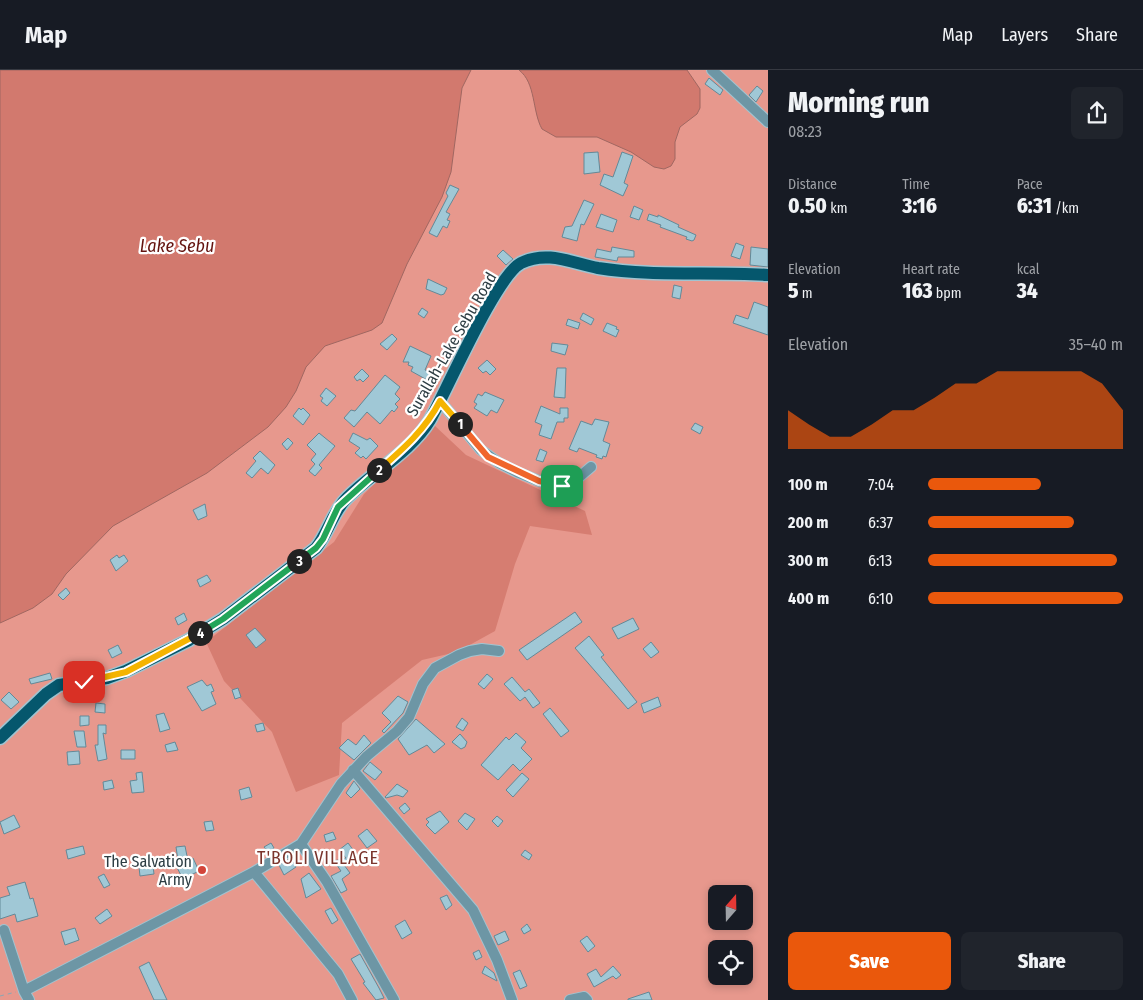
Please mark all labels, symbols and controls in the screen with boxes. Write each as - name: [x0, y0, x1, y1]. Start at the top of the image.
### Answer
- text: Map: [25, 21, 67, 49]
- text: Map: [942, 24, 973, 46]
- text: Layers: [1001, 24, 1048, 46]
- text: Share: [1076, 24, 1118, 46]
- text: Morning run: [788, 86, 929, 119]
- button: share: [1071, 87, 1123, 139]
- text: 08:23: [788, 122, 822, 141]
- text: Distance: [788, 176, 837, 193]
- text: Time: [902, 176, 930, 193]
- text: Pace: [1017, 176, 1043, 193]
- text: 0.50: [788, 193, 827, 219]
- text: 3:16: [902, 193, 937, 219]
- text: 6:31: [1017, 193, 1052, 219]
- text: km: [827, 200, 847, 217]
- text: /km: [1052, 200, 1079, 217]
- water label: Lake Sebu: [140, 235, 214, 257]
- text: Elevation: [788, 261, 841, 278]
- text: Heart rate: [902, 261, 960, 278]
- text: kcal: [1017, 261, 1039, 278]
- street label: Surallah-Lake Sebu Road: [402, 269, 500, 420]
- text: 5: [788, 278, 799, 304]
- text: 163: [902, 278, 933, 304]
- text: 34: [1017, 278, 1038, 304]
- text: m: [799, 285, 813, 302]
- text: bpm: [933, 285, 961, 302]
- text: Elevation: [788, 335, 848, 354]
- text: 35–40 m: [1069, 335, 1123, 354]
- pin: 1: [448, 412, 472, 436]
- text: 1: [458, 416, 463, 433]
- pin: 2: [366, 458, 392, 482]
- text: 2: [376, 462, 383, 479]
- pin: [541, 465, 583, 507]
- icon: arrive: [548, 472, 576, 500]
- text: 100 m: [788, 475, 828, 494]
- text: 7:04: [868, 475, 894, 494]
- text: 200 m: [788, 513, 828, 532]
- text: 6:37: [868, 513, 893, 532]
- pin: 3: [286, 548, 312, 574]
- text: 300 m: [788, 551, 829, 570]
- text: 6:13: [868, 551, 892, 570]
- text: 3: [296, 553, 303, 570]
- text: 400 m: [788, 589, 829, 608]
- text: 6:10: [868, 589, 893, 608]
- pin: 4: [188, 620, 212, 646]
- text: 4: [197, 625, 204, 642]
- pin: [63, 661, 105, 703]
- icon: check: [70, 668, 98, 696]
- district label: T'BOLI VILLAGE: [257, 847, 379, 869]
- place label: The Salvation Army: [104, 852, 193, 889]
- marker: The Salvation Army: [196, 864, 208, 876]
- north arrow: [708, 885, 752, 930]
- map controls: [708, 885, 753, 985]
- button: Save: [788, 932, 951, 990]
- button: Share: [961, 932, 1123, 990]
- button: locate: [708, 940, 753, 985]

